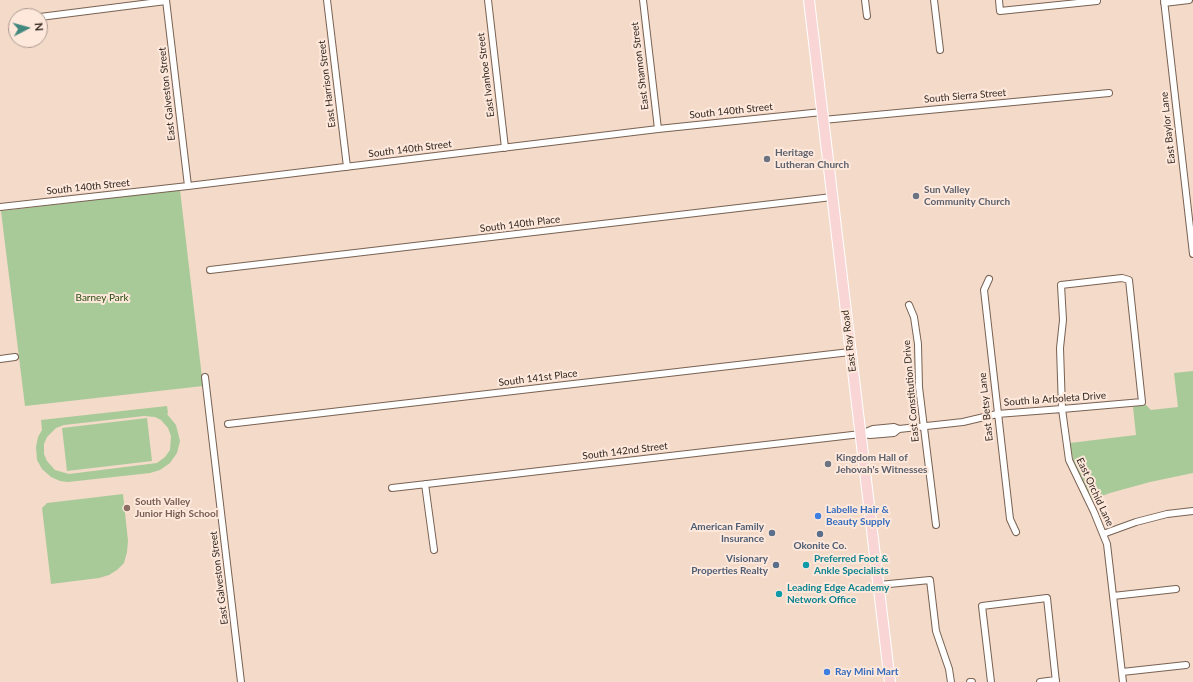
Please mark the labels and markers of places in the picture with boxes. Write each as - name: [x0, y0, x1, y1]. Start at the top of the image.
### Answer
- place label: Heritage Lutheran Church: [775, 147, 849, 170]
- marker: Heritage Lutheran Church: [762, 154, 772, 164]
- place label: Sun Valley Community Church: [924, 184, 1010, 208]
- marker: Sun Valley Community Church: [911, 191, 921, 201]
- place label: Kingdom Hall of Jehovah's Witnesses: [836, 452, 927, 476]
- marker: Kingdom Hall of Jehovah's Witnesses: [823, 459, 833, 469]
- place label: South Valley Junior High School: [135, 496, 218, 520]
- marker: South Valley Junior High School: [122, 503, 132, 513]
- place label: Labelle Hair & Beauty Supply: [826, 504, 890, 528]
- marker: Labelle Hair & Beauty Supply: [813, 511, 823, 521]
- place label: American Family Insurance: [690, 521, 764, 544]
- marker: American Family Insurance: [767, 528, 777, 538]
- marker: Okonite Co.: [815, 529, 825, 539]
- place label: Okonite Co.: [793, 540, 847, 552]
- place label: Visionary Properties Realty: [691, 553, 768, 576]
- place label: Preferred Foot & Ankle Specialists: [814, 553, 889, 576]
- marker: Visionary Properties Realty: [771, 560, 781, 570]
- marker: Preferred Foot & Ankle Specialists: [801, 560, 811, 570]
- place label: Leading Edge Academy Network Office: [787, 582, 889, 606]
- marker: Leading Edge Academy Network Office: [774, 589, 784, 599]
- place label: Ray Mini Mart: [835, 666, 898, 678]
- marker: Ray Mini Mart: [822, 667, 832, 677]

